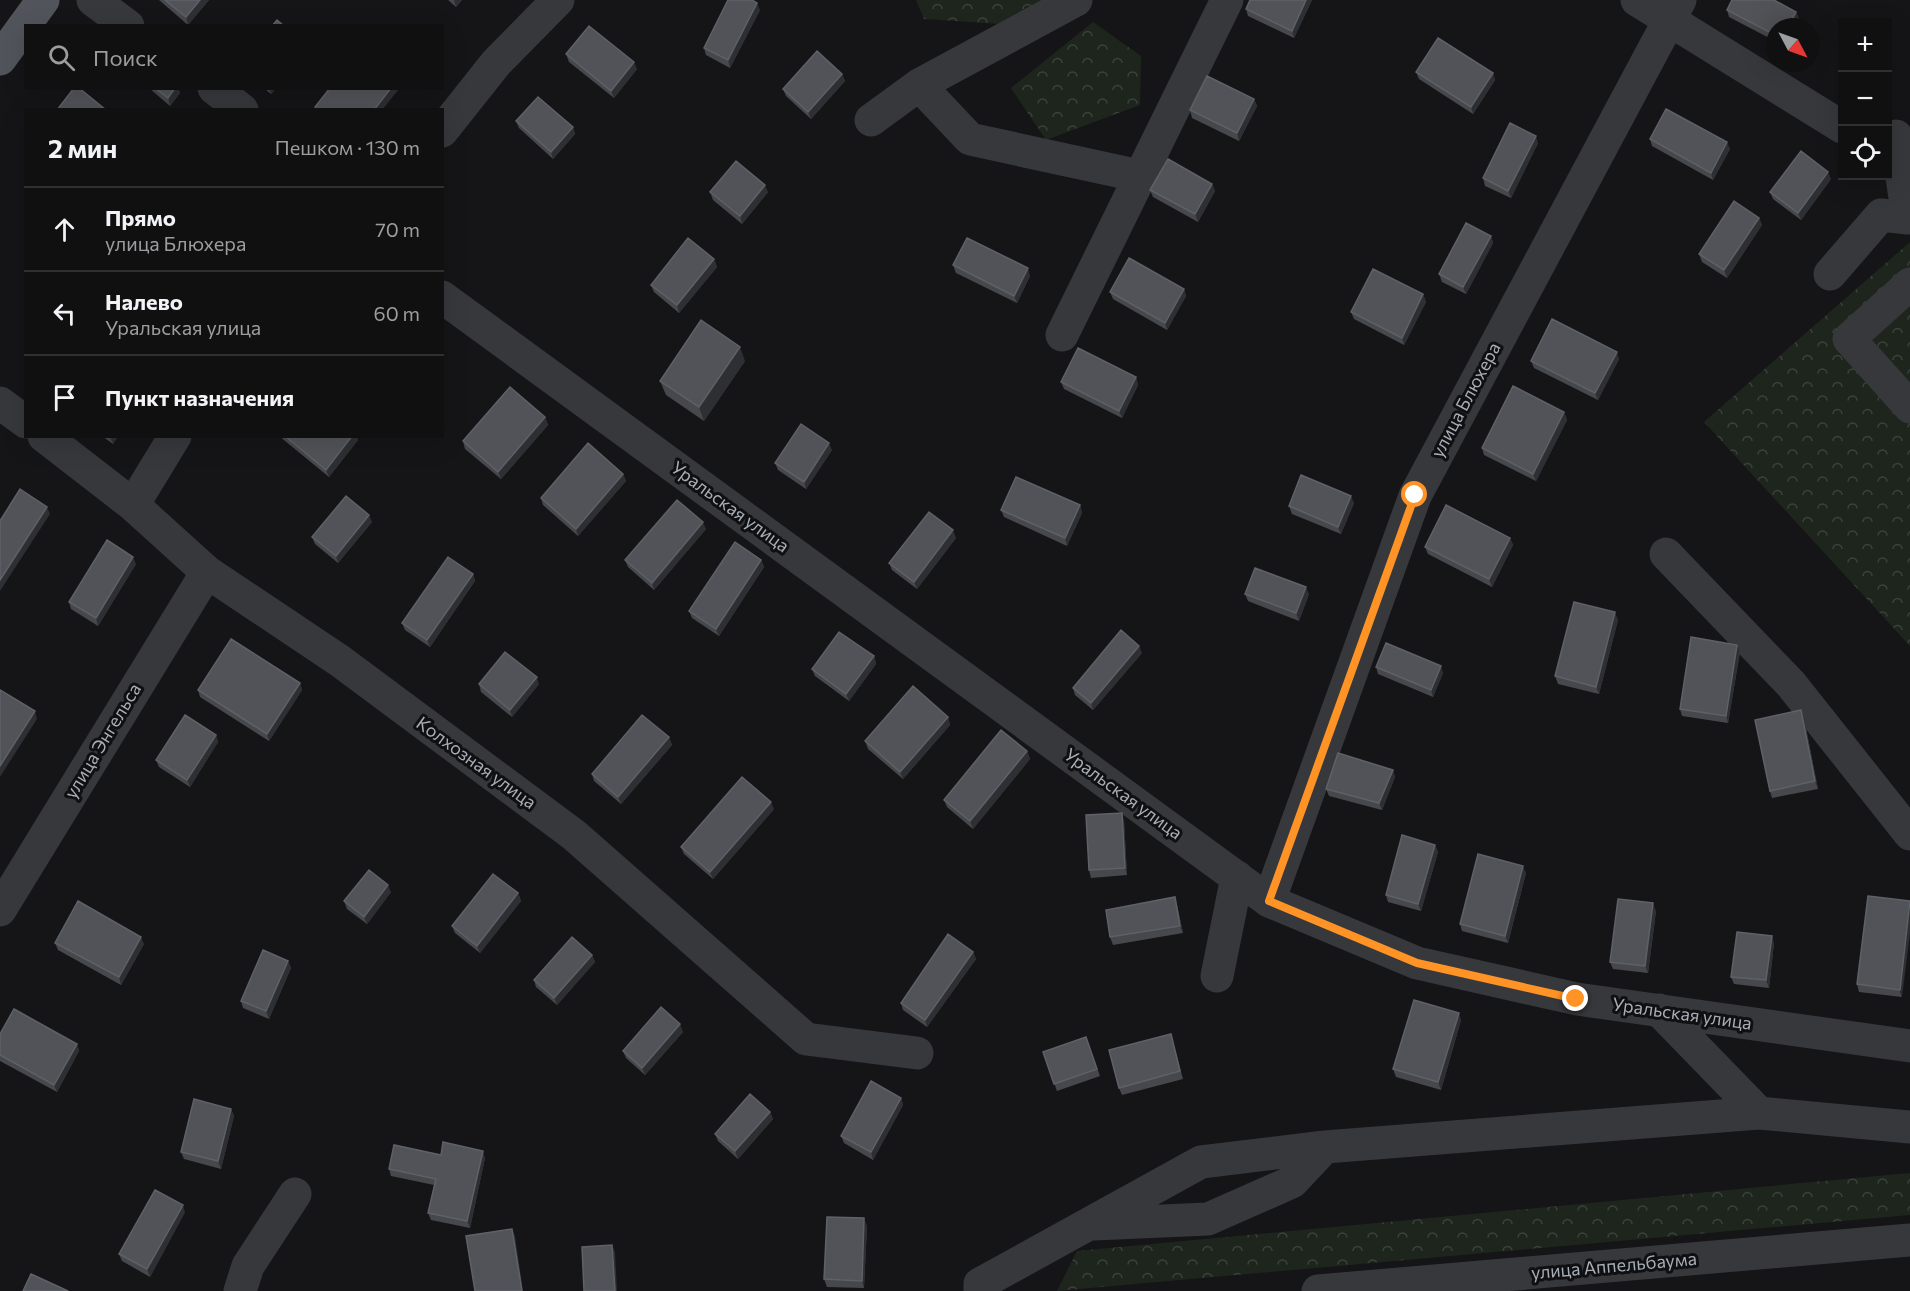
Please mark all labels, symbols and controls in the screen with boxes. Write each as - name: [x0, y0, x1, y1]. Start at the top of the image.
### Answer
- north arrow: [1766, 18, 1820, 72]
- map controls: [1838, 18, 1892, 180]
- button: +: [1838, 18, 1892, 72]
- search box: [24, 24, 444, 90]
- icon: search: [45, 41, 78, 74]
- text: Поиск: [93, 44, 158, 71]
- button: −: [1838, 72, 1892, 126]
- button: locate: [1838, 126, 1892, 180]
- text: 2 мин: [48, 132, 117, 163]
- text: Пешком · 130 m: [275, 135, 420, 159]
- text: Прямо: [105, 204, 176, 231]
- icon: ahead: [48, 213, 81, 246]
- text: 70 m: [375, 217, 420, 241]
- text: улица Блюхера: [105, 231, 246, 255]
- text: Налево: [105, 288, 183, 315]
- icon: left: [48, 297, 81, 330]
- text: 60 m: [374, 301, 420, 325]
- text: Уральская улица: [105, 315, 261, 339]
- street label: улица Блюхера: [1426, 338, 1505, 461]
- icon: arrive: [48, 381, 81, 414]
- text: Пункт назначения: [105, 384, 294, 411]
- street label: Уральская улица: [667, 456, 794, 556]
- route start: [1401, 481, 1427, 507]
- street label: улица Энгельса: [59, 679, 145, 802]
- street label: Колхозная улица: [412, 711, 541, 813]
- street label: Уральская улица: [1060, 743, 1187, 843]
- route end: [1562, 985, 1588, 1011]
- street label: Уральская улица: [1611, 992, 1753, 1034]
- street label: улица Аппельбаума: [1530, 1247, 1698, 1283]

